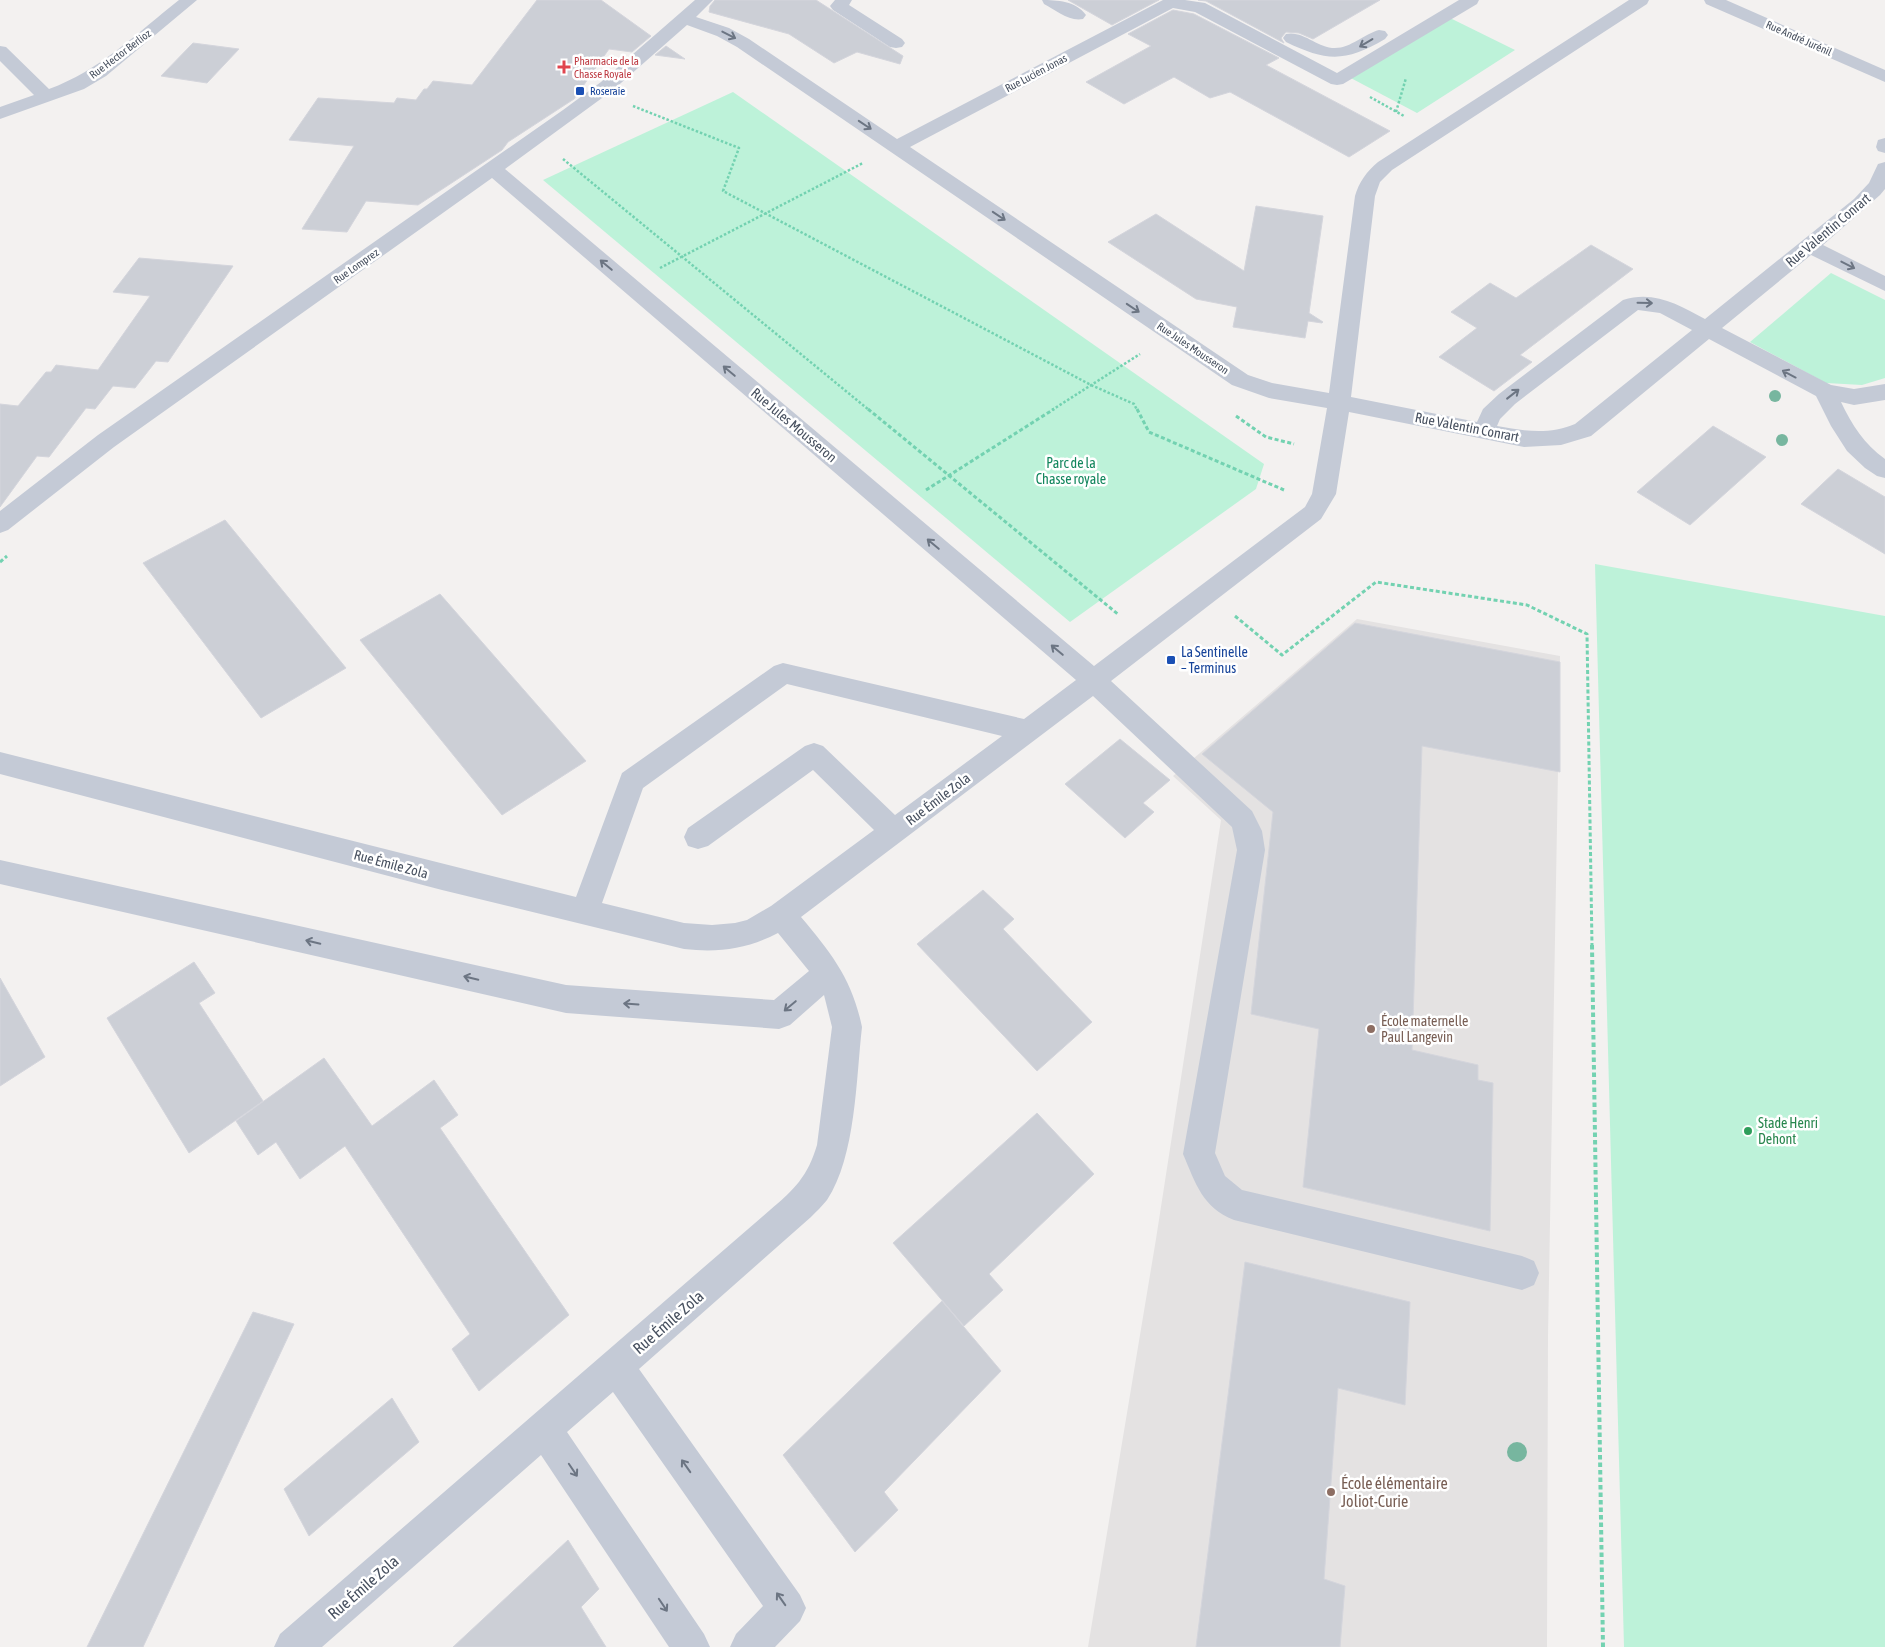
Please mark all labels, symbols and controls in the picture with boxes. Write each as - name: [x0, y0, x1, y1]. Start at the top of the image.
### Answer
- street label: Rue André Jurénil: [1764, 18, 1834, 58]
- street label: Rue Hector Berlioz: [87, 27, 153, 81]
- one-way arrow: [722, 30, 737, 40]
- one-way arrow: [1360, 38, 1374, 48]
- street label: Rue Lucien Jonas: [1003, 52, 1069, 94]
- place label: Pharmacie de la Chasse Royale: [574, 55, 639, 80]
- marker: Pharmacie de la Chasse Royale: [558, 61, 570, 73]
- marker: Roseraie: [574, 85, 586, 97]
- place label: Roseraie: [590, 85, 625, 97]
- one-way arrow: [857, 120, 871, 130]
- street label: Rue Valentin Conrart: [1782, 190, 1874, 270]
- one-way arrow: [992, 211, 1006, 222]
- street label: Rue Lomprez: [331, 246, 381, 286]
- one-way arrow: [600, 260, 613, 271]
- one-way arrow: [1840, 260, 1855, 270]
- one-way arrow: [1636, 298, 1653, 308]
- one-way arrow: [1126, 303, 1140, 313]
- street label: Rue Jules Mousseron: [1155, 320, 1231, 376]
- one-way arrow: [723, 365, 736, 377]
- one-way arrow: [1782, 369, 1797, 378]
- street label: Rue Jules Mousseron: [748, 385, 840, 465]
- one-way arrow: [1507, 389, 1520, 400]
- street label: Rue Valentin Conrart: [1414, 409, 1520, 445]
- park label: Parc de la Chasse royale: [1036, 455, 1106, 487]
- one-way arrow: [927, 538, 940, 550]
- one-way arrow: [1051, 644, 1064, 655]
- place label: La Sentinelle – Terminus: [1181, 644, 1248, 676]
- marker: La Sentinelle – Terminus: [1165, 654, 1177, 666]
- street label: Rue Émile Zola: [903, 770, 973, 828]
- street label: Rue Émile Zola: [352, 846, 430, 882]
- one-way arrow: [305, 937, 321, 946]
- one-way arrow: [464, 973, 480, 982]
- one-way arrow: [624, 999, 640, 1009]
- one-way arrow: [784, 1000, 797, 1011]
- place label: École maternelle Paul Langevin: [1381, 1013, 1468, 1045]
- marker: École maternelle Paul Langevin: [1365, 1023, 1377, 1035]
- place label: Stade Henri Dehont: [1758, 1115, 1818, 1147]
- marker: Stade Henri Dehont: [1742, 1125, 1754, 1137]
- street label: Rue Émile Zola: [629, 1287, 707, 1357]
- one-way arrow: [681, 1460, 692, 1473]
- one-way arrow: [567, 1463, 578, 1477]
- place label: École élémentaire Joliot-Curie: [1341, 1474, 1448, 1510]
- marker: École élémentaire Joliot-Curie: [1325, 1486, 1337, 1498]
- street label: Rue Émile Zola: [324, 1552, 402, 1622]
- one-way arrow: [775, 1592, 786, 1606]
- one-way arrow: [658, 1598, 668, 1612]

